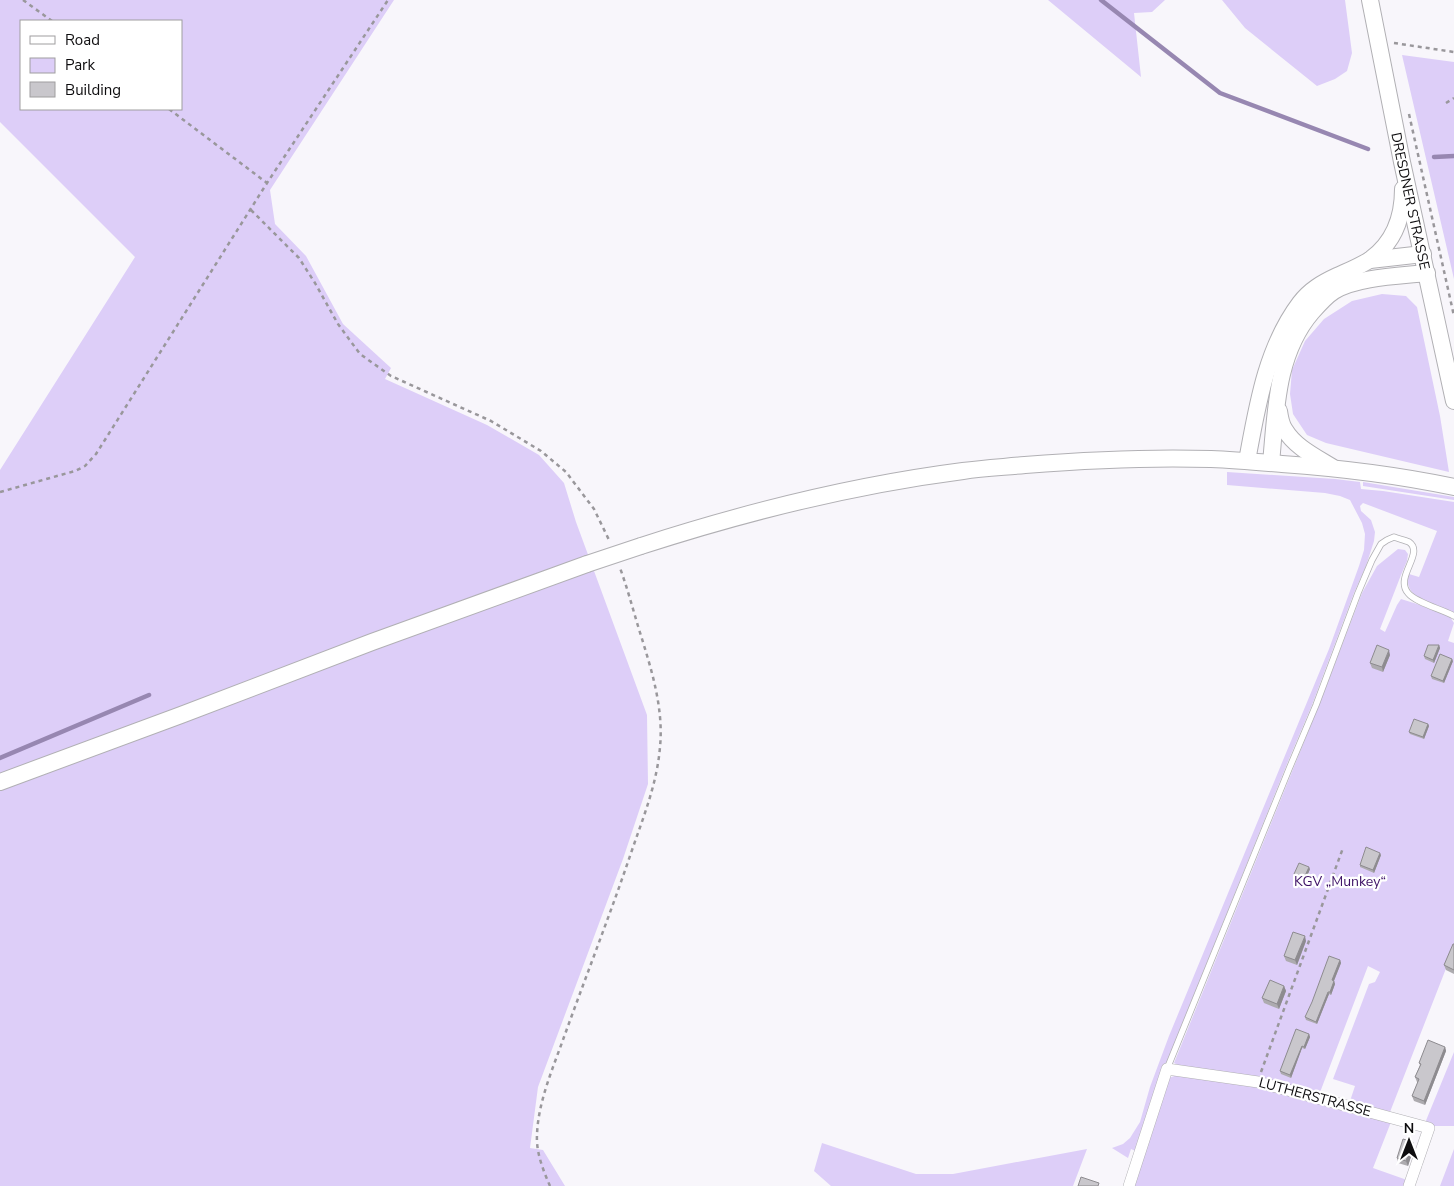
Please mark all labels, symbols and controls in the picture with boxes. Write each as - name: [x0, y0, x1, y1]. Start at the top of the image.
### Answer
- legend: [20, 20, 182, 110]
- text: Road: [65, 30, 100, 50]
- text: Park: [65, 55, 95, 75]
- text: Building: [65, 80, 121, 100]
- street label: DRESDNER STRASSE: [1387, 131, 1435, 271]
- park label: KGV „Munkey“: [1294, 872, 1386, 891]
- street label: LUTHERSTRASSE: [1257, 1073, 1373, 1121]
- north arrow: [1384, 1116, 1434, 1166]
- text: N: [1404, 1119, 1414, 1138]

